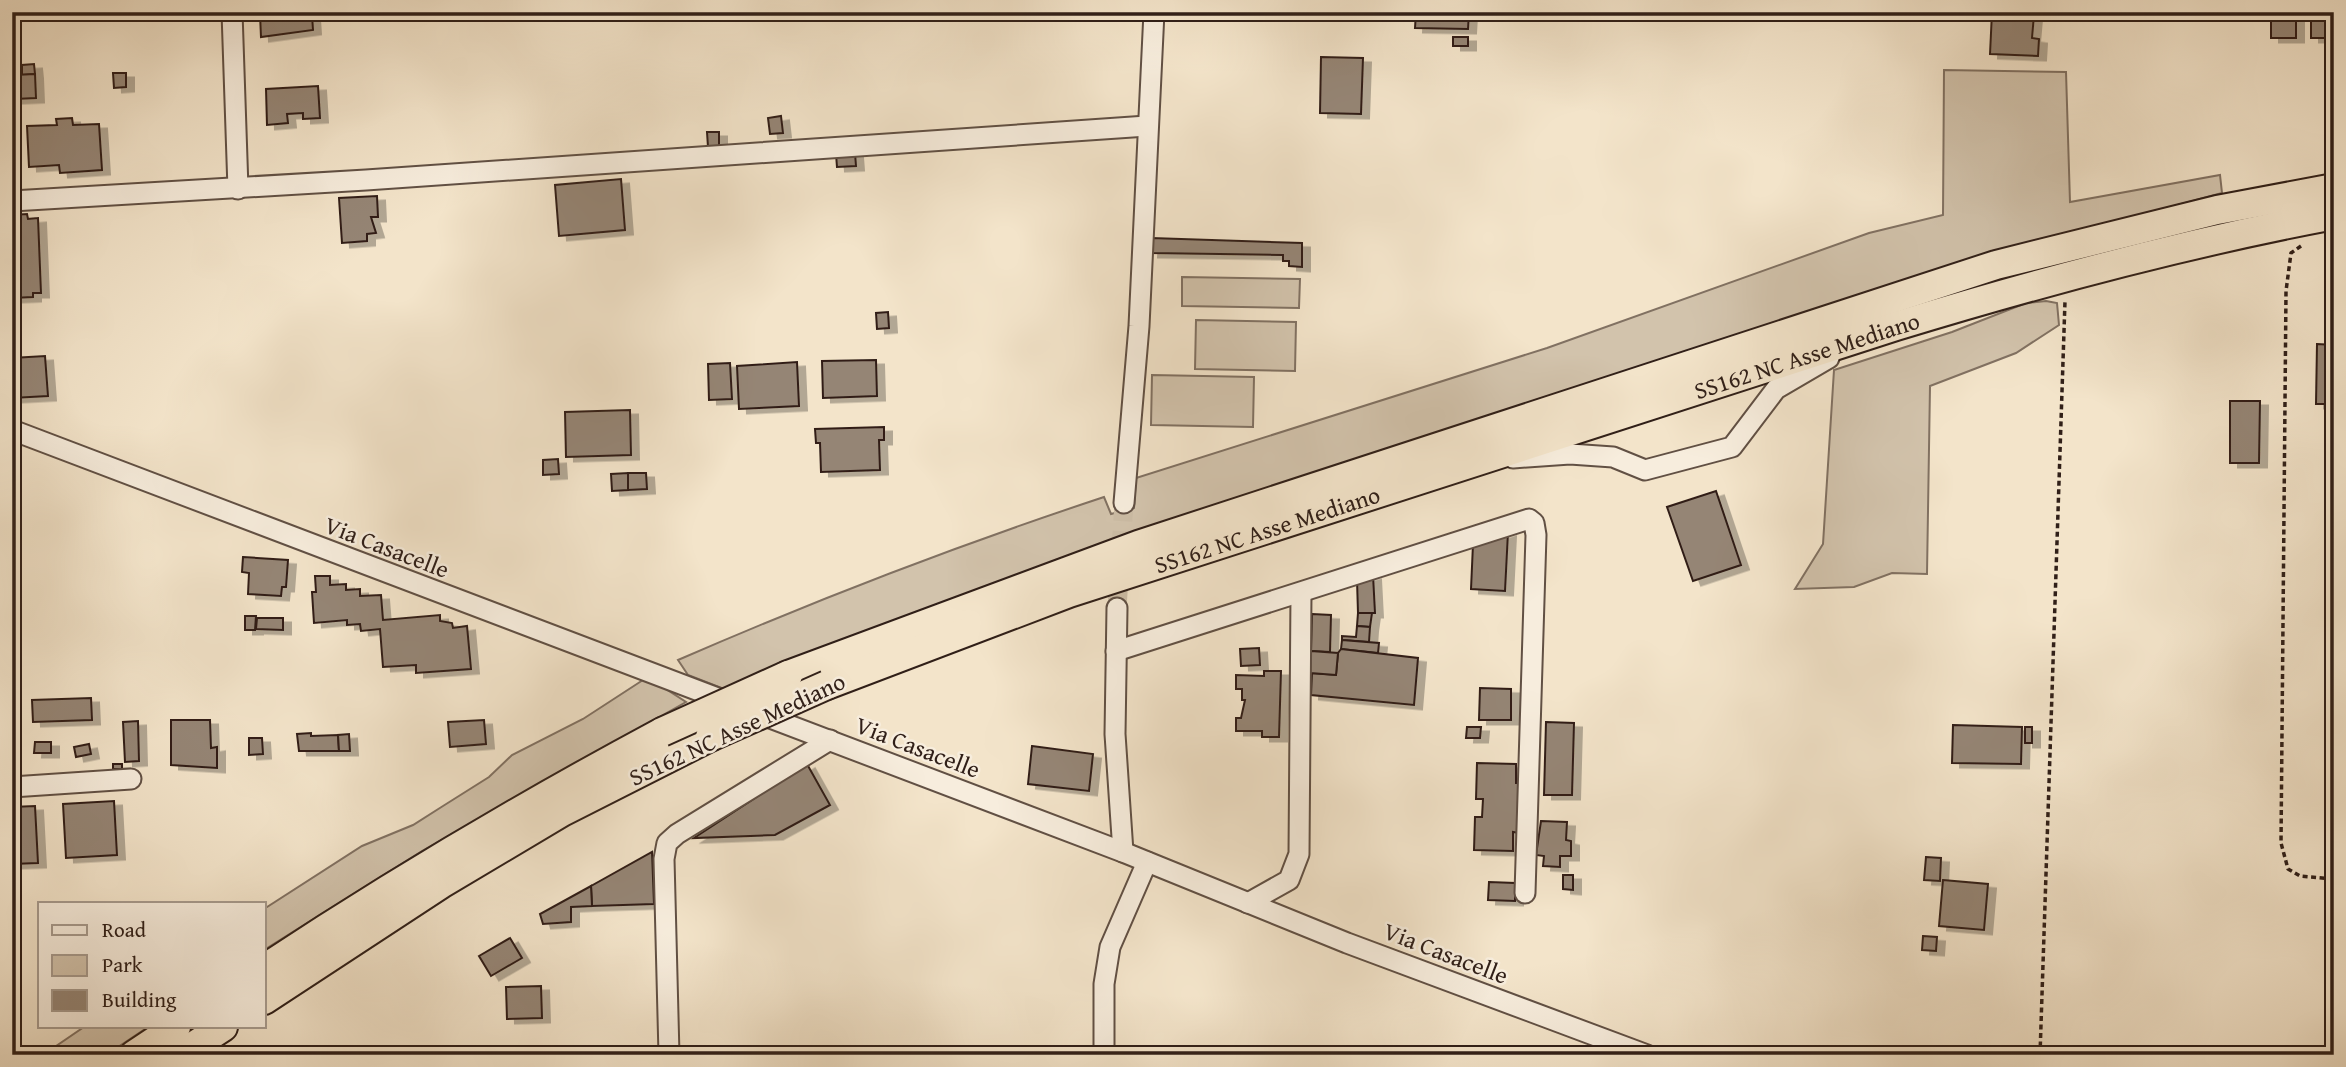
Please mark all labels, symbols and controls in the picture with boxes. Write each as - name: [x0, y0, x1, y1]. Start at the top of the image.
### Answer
- street label: SS162 NC Asse Mediano: [1689, 302, 1924, 408]
- street label: SS162 NC Asse Mediano: [1150, 476, 1384, 582]
- street label: Via Casacelle: [320, 507, 454, 587]
- street label: SS162 NC Asse Mediano: [623, 663, 851, 795]
- street label: Via Casacelle: [851, 707, 985, 787]
- legend: [38, 902, 266, 1028]
- street label: Via Casacelle: [1379, 913, 1513, 993]
- text: Road: [102, 914, 147, 945]
- text: Park: [102, 949, 143, 980]
- text: Building: [102, 984, 177, 1015]

